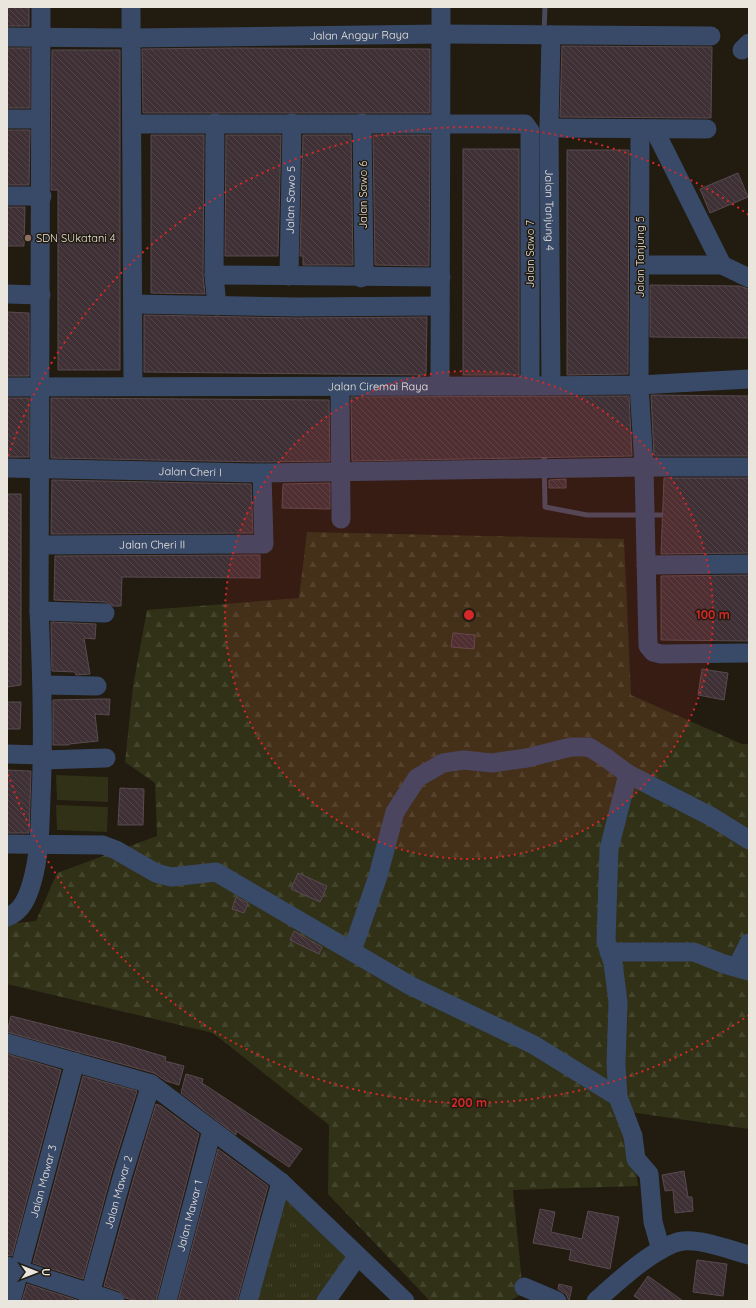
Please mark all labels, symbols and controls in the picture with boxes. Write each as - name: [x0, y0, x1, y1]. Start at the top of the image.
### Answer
- street label: Jalan Anggur Raya: [309, 27, 409, 43]
- street label: Jalan Sawo 6: [356, 161, 370, 229]
- street label: Jalan Sawo 5: [283, 166, 298, 234]
- street label: Jalan Tanjung 4: [542, 169, 557, 251]
- street label: Jalan Tanjung 5: [633, 216, 647, 298]
- street label: Jalan Sawo 7: [523, 220, 537, 288]
- place label: SDN SUkatani 4: [36, 231, 116, 245]
- marker: SDN SUkatani 4: [23, 233, 33, 243]
- street label: Jalan Ciremai Raya: [328, 379, 428, 393]
- street label: Jalan Cheri I: [158, 464, 222, 479]
- street label: Jalan Cheri II: [119, 537, 185, 552]
- text: 100 m: [696, 607, 730, 622]
- centre of rings: [462, 608, 476, 622]
- text: 200 m: [451, 1095, 487, 1110]
- street label: Jalan Mawar 3: [27, 1143, 60, 1219]
- street label: Jalan Mawar 2: [101, 1154, 135, 1230]
- street label: Jalan Mawar 1: [173, 1179, 206, 1253]
- north arrow: [16, 1252, 56, 1292]
- text: U: [39, 1268, 53, 1276]

